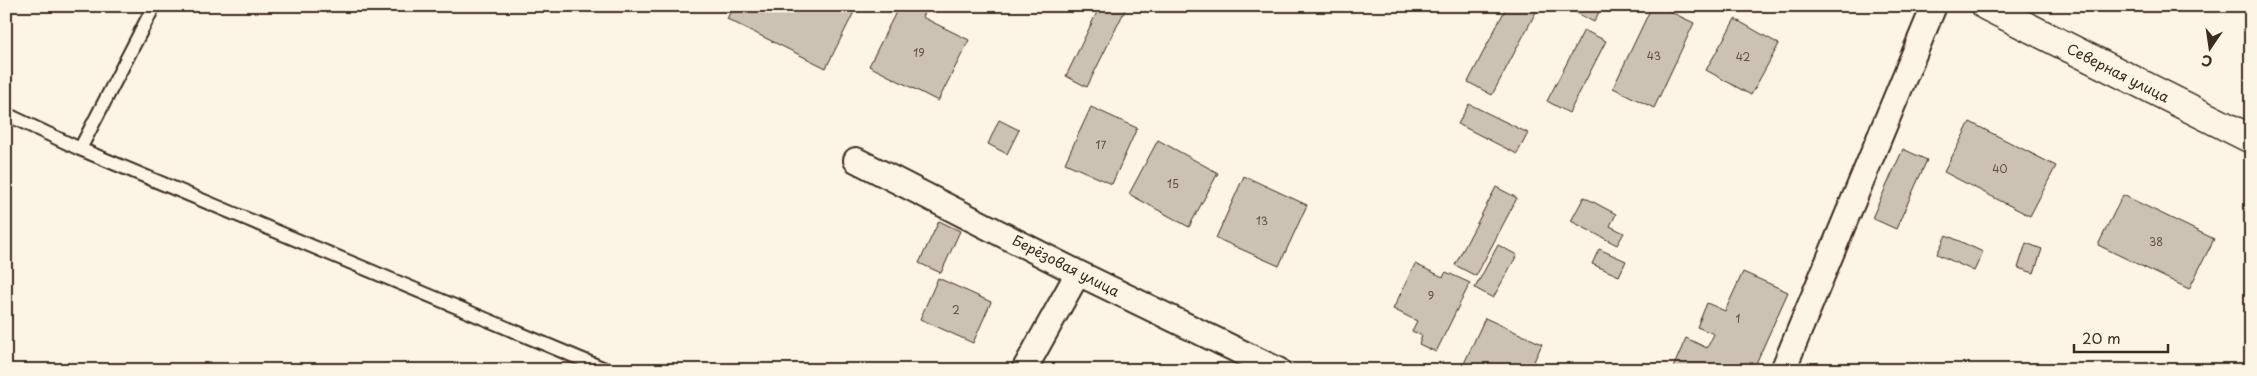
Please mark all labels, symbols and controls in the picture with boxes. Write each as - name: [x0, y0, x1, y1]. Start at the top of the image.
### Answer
- north arrow: [2184, 22, 2234, 72]
- street label: Северная улица: [2063, 38, 2173, 108]
- house number: 19: [913, 44, 925, 61]
- house number: 43: [1647, 47, 1661, 64]
- house number: 42: [1736, 48, 1751, 65]
- text: С: [2199, 50, 2214, 73]
- house number: 17: [1096, 136, 1107, 153]
- house number: 40: [1992, 160, 2008, 177]
- house number: 15: [1167, 175, 1179, 192]
- house number: 13: [1256, 212, 1268, 229]
- street label: Берёзовая улица: [1009, 229, 1124, 302]
- house number: 38: [2149, 233, 2163, 250]
- house number: 9: [1428, 287, 1434, 304]
- house number: 2: [952, 301, 960, 318]
- house number: 1: [1736, 310, 1741, 327]
- scale bar: [2074, 321, 2168, 353]
- text: 20 m: [2082, 326, 2121, 349]

